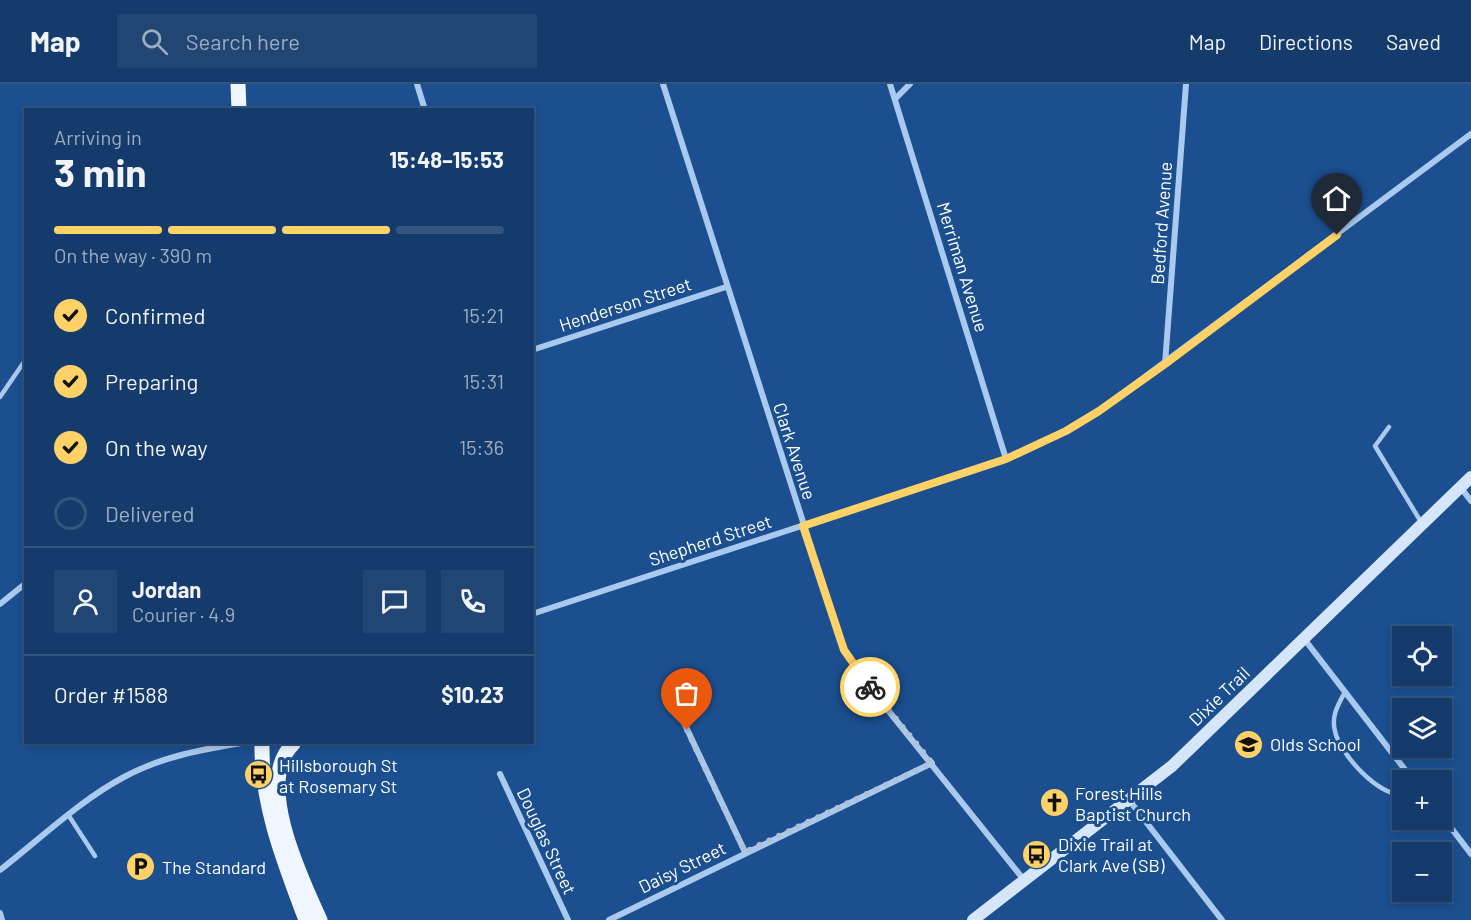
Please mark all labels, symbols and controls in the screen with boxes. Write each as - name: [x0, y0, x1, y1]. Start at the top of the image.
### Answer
- search box: [117, 14, 537, 68]
- text: Map: [30, 24, 81, 58]
- icon: search: [138, 25, 171, 58]
- text: Search here: [186, 28, 300, 54]
- text: Map: [1189, 29, 1226, 54]
- text: Directions: [1259, 29, 1353, 54]
- text: Saved: [1386, 29, 1441, 54]
- text: Arriving in: [54, 125, 142, 149]
- text: 15:48–15:53: [389, 146, 504, 172]
- text: 3 min: [54, 148, 147, 195]
- street label: Bedford Avenue: [1146, 161, 1176, 285]
- pin: [1311, 173, 1362, 235]
- icon: home: [1320, 182, 1353, 215]
- street label: Merriman Avenue: [933, 199, 993, 335]
- text: On the way · 390 m: [54, 243, 212, 267]
- street label: Henderson Street: [556, 272, 694, 336]
- icon: check: [54, 299, 87, 332]
- text: Confirmed: [105, 302, 205, 328]
- text: 15:21: [463, 303, 504, 327]
- icon: check: [54, 365, 87, 398]
- text: Preparing: [105, 368, 198, 394]
- text: 15:31: [463, 369, 504, 393]
- street label: Clark Avenue: [769, 400, 821, 502]
- icon: check: [54, 431, 87, 464]
- text: On the way: [105, 434, 208, 460]
- text: 15:36: [459, 435, 504, 459]
- text: Delivered: [105, 500, 194, 526]
- street label: Shepherd Street: [646, 510, 774, 570]
- button: person: [54, 570, 117, 633]
- button: chat: [363, 570, 426, 633]
- button: phone: [441, 570, 504, 633]
- text: Jordan: [132, 576, 201, 602]
- text: Courier · 4.9: [132, 602, 235, 626]
- map controls: [1392, 626, 1452, 902]
- button: locate: [1392, 626, 1452, 686]
- courier: [840, 657, 900, 717]
- street label: Dixie Trail: [1184, 662, 1254, 730]
- pin: [661, 668, 712, 730]
- icon: bike: [854, 671, 887, 704]
- icon: bag: [670, 677, 703, 710]
- text: Order #1588: [54, 681, 168, 707]
- text: $10.23: [441, 681, 504, 707]
- button: layers: [1392, 698, 1452, 758]
- school or university icon: Olds School: [1233, 728, 1265, 760]
- place label: Olds School: [1270, 733, 1361, 755]
- place label: Hillsborough St at Rosemary St: [279, 754, 398, 797]
- bus stop icon: Hillsborough St at Rosemary St: [242, 759, 274, 791]
- button: +: [1392, 770, 1452, 830]
- place label: Forest Hills Baptist Church: [1075, 782, 1191, 825]
- street label: Douglas Street: [513, 784, 581, 898]
- church icon: Forest Hills Baptist Church: [1038, 787, 1070, 819]
- place label: Dixie Trail at Clark Ave (SB): [1058, 833, 1165, 876]
- street label: Daisy Street: [635, 837, 729, 897]
- bus stop icon: Dixie Trail at Clark Ave (SB): [1021, 838, 1053, 870]
- button: −: [1392, 842, 1452, 902]
- parking icon: The Standard: [125, 851, 157, 883]
- place label: The Standard: [162, 856, 266, 878]

